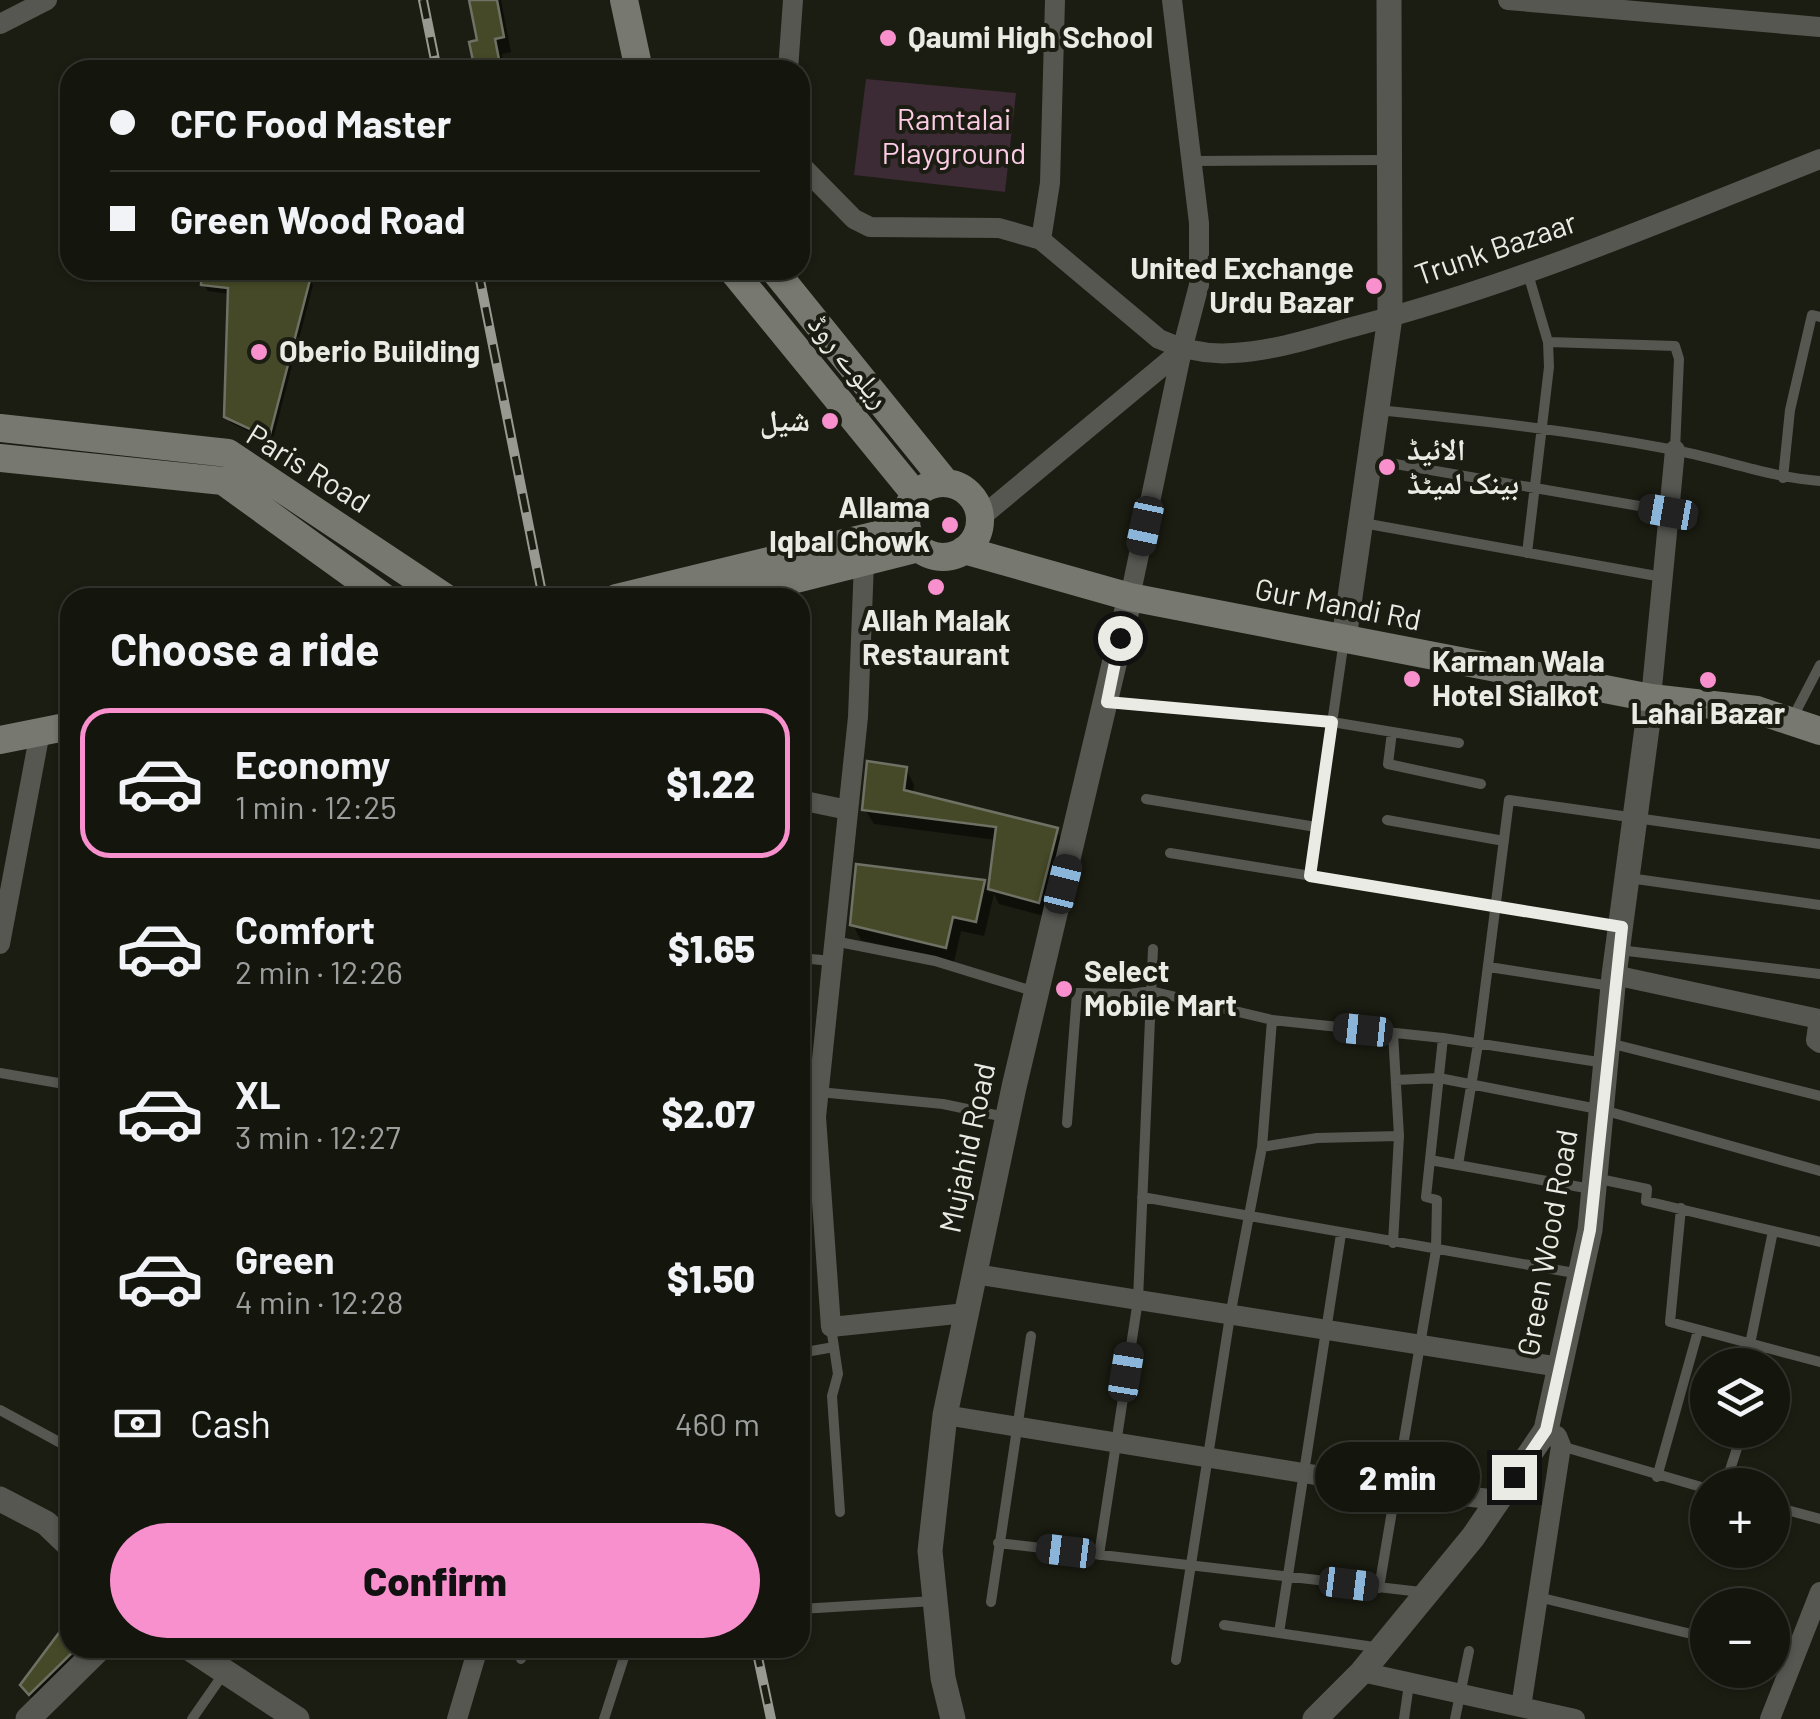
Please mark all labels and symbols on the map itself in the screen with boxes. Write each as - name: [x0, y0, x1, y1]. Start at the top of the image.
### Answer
- place label: Qaumi High School: [908, 18, 1153, 54]
- marker: Qaumi High School: [877, 27, 899, 49]
- park label: Ramtalai Playground: [882, 100, 1026, 170]
- street label: Trunk Bazaar: [1410, 203, 1581, 292]
- place label: United Exchange Urdu Bazar: [1130, 249, 1355, 319]
- marker: United Exchange Urdu Bazar: [1363, 275, 1385, 297]
- street label: ریلوے روڈ: [801, 305, 899, 414]
- place label: Oberio Building: [279, 332, 480, 368]
- marker: Oberio Building: [248, 341, 270, 363]
- place label: شیل: [760, 401, 810, 439]
- marker: شیل: [819, 410, 841, 432]
- street label: Paris Road: [241, 415, 377, 519]
- place label: الائیڈ بینک لمیٹڈ: [1407, 430, 1519, 501]
- marker: الائیڈ بینک لمیٹڈ: [1376, 456, 1398, 478]
- place label: Allama Iqbal Chowk: [769, 488, 930, 558]
- car: [1636, 492, 1700, 532]
- car: [1124, 494, 1166, 558]
- marker: Allama Iqbal Chowk: [939, 514, 961, 536]
- street label: Gur Mandi Rd: [1252, 569, 1425, 637]
- marker: Allah Malak Restaurant: [925, 576, 947, 598]
- place label: Allah Malak Restaurant: [861, 601, 1011, 671]
- route start: [1098, 616, 1143, 661]
- place label: Karman Wala Hotel Sialkot: [1432, 642, 1605, 712]
- marker: Karman Wala Hotel Sialkot: [1401, 668, 1423, 690]
- marker: Lahai Bazar: [1697, 669, 1719, 691]
- place label: Lahai Bazar: [1631, 694, 1786, 730]
- car: [1041, 851, 1085, 917]
- place label: Select Mobile Mart: [1084, 952, 1237, 1022]
- marker: Select Mobile Mart: [1053, 978, 1075, 1000]
- car: [1332, 1012, 1394, 1048]
- street label: Mujahid Road: [930, 1059, 1002, 1236]
- street label: Green Wood Road: [1508, 1126, 1584, 1359]
- car: [1106, 1340, 1146, 1404]
- callout: 2 min: [1314, 1442, 1479, 1512]
- route end: [1492, 1455, 1537, 1500]
- car: [1034, 1532, 1098, 1570]
- car: [1317, 1565, 1381, 1603]

